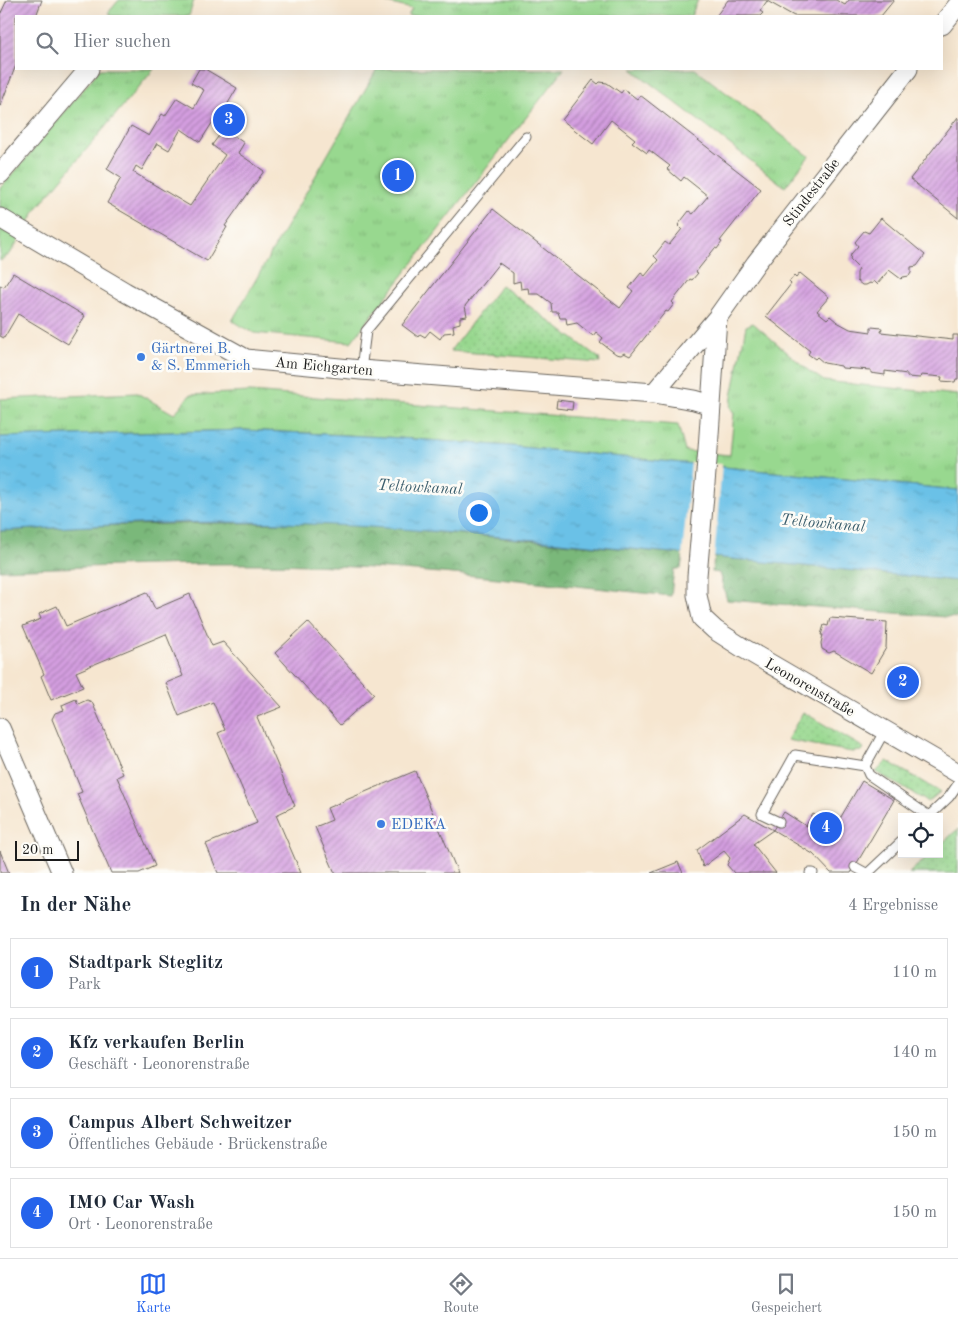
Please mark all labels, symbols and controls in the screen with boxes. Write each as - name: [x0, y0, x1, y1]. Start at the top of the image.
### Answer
- search box: [15, 15, 943, 70]
- icon: search: [33, 29, 61, 57]
- text: Hier suchen: [73, 33, 171, 52]
- pin: 3: [213, 101, 245, 139]
- street label: Stindestraße: [781, 156, 843, 230]
- pin: 1: [382, 157, 414, 195]
- place label: Gärtnerei B. & S. Emmerich: [151, 342, 251, 374]
- marker: Gärtnerei B. & S. Emmerich: [135, 351, 147, 363]
- street label: Am Eichgarten: [274, 356, 374, 379]
- water label: Teltowkanal: [377, 478, 463, 498]
- your location: [466, 500, 492, 526]
- water label: Teltowkanal: [780, 512, 866, 536]
- street label: Leonorenstraße: [762, 657, 857, 720]
- pin: 2: [887, 663, 919, 701]
- pin: 4: [810, 809, 842, 847]
- map controls: [898, 813, 943, 858]
- button: locate: [898, 813, 943, 858]
- marker: EDEKA: [375, 818, 387, 830]
- place label: EDEKA: [391, 818, 447, 833]
- scale bar: [15, 838, 79, 861]
- text: 20 m: [22, 843, 53, 857]
- text: In der Nähe: [20, 895, 131, 916]
- text: 4 Ergebnisse: [848, 898, 938, 914]
- text: Stadtpark Steglitz: [68, 954, 223, 973]
- text: 1: [32, 965, 42, 981]
- text: 110 m: [892, 965, 937, 981]
- text: Park: [68, 977, 101, 993]
- text: Kfz verkaufen Berlin: [68, 1034, 245, 1053]
- text: 2: [32, 1045, 42, 1061]
- text: 140 m: [892, 1045, 937, 1061]
- text: Geschäft · Leonorenstraße: [68, 1057, 250, 1073]
- text: Campus Albert Schweitzer: [68, 1114, 292, 1133]
- text: 3: [32, 1125, 42, 1141]
- text: 150 m: [892, 1125, 937, 1141]
- text: Öffentliches Gebäude · Brückenstraße: [68, 1137, 327, 1153]
- text: IMO Car Wash: [68, 1194, 195, 1213]
- text: 4: [32, 1205, 42, 1221]
- text: 150 m: [892, 1205, 937, 1221]
- text: Ort · Leonorenstraße: [68, 1217, 213, 1233]
- tab: Karte: [136, 1270, 171, 1317]
- tab: Route: [443, 1270, 479, 1317]
- tab: Gespeichert: [751, 1270, 822, 1317]

